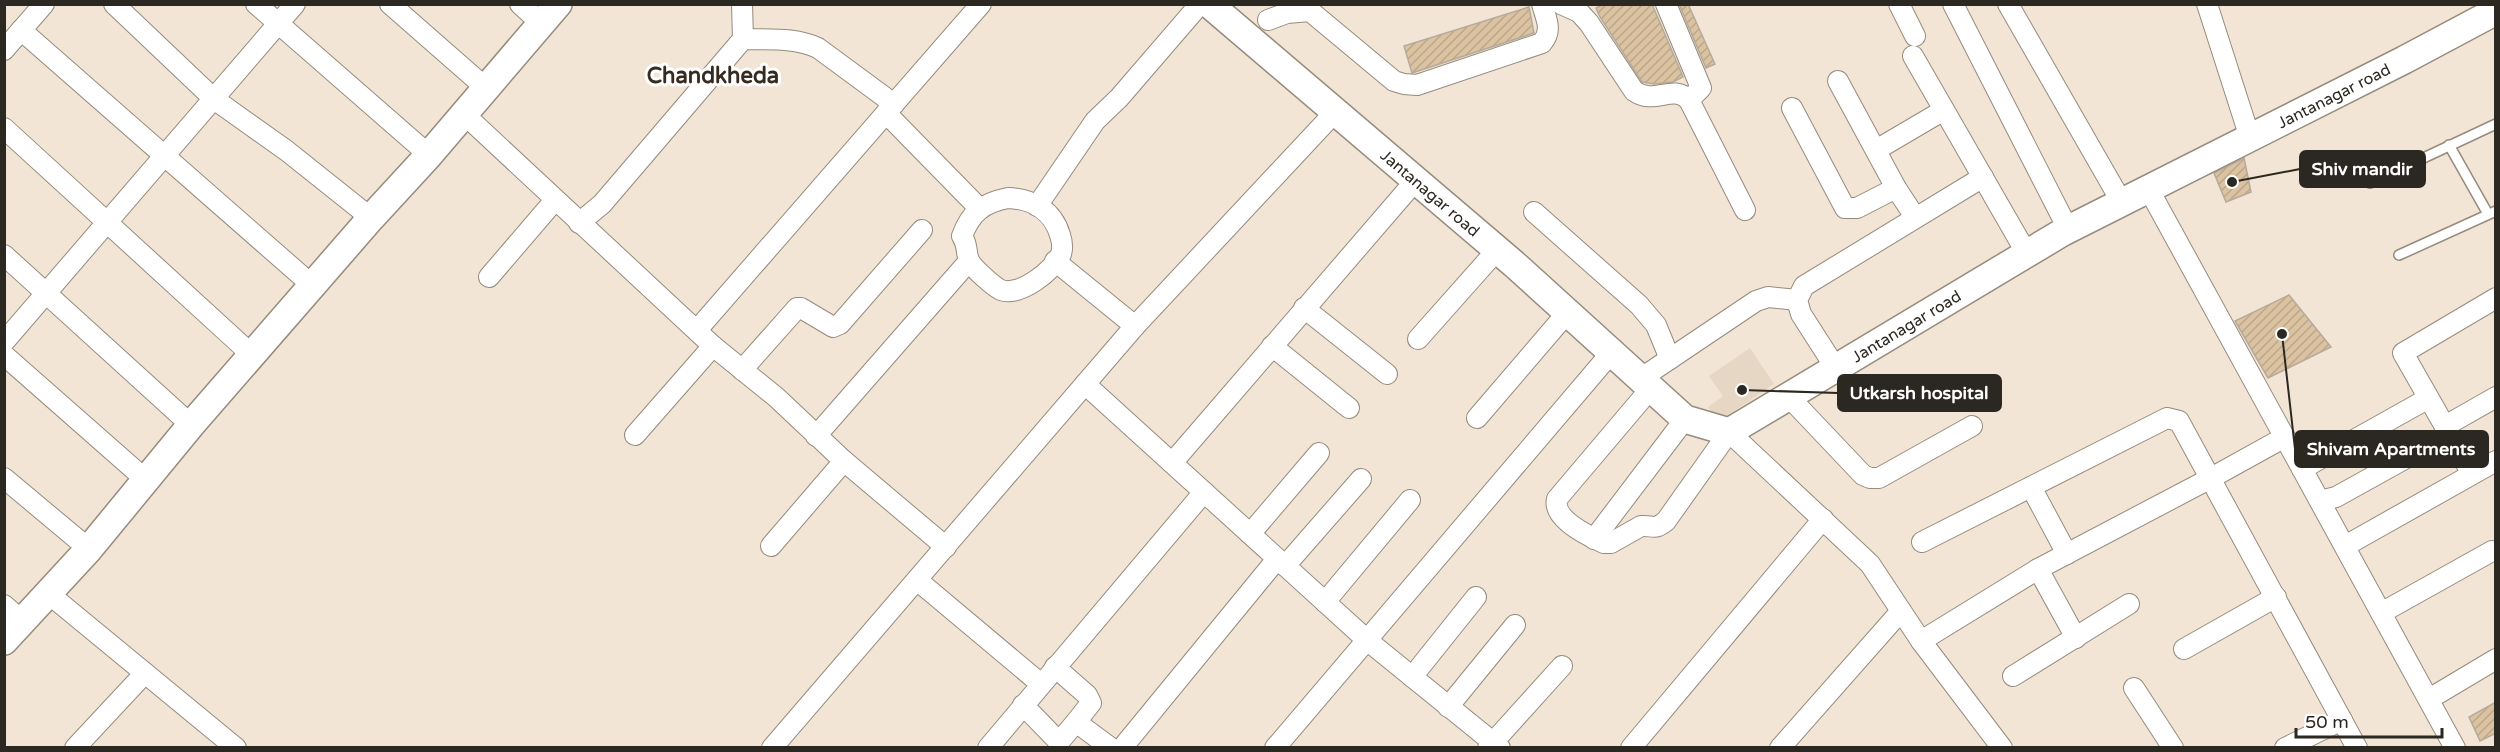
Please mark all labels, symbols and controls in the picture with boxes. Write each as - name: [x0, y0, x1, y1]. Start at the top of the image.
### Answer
- street label: Jantanagar road: [2274, 59, 2394, 133]
- district label: Chandkheda: [647, 63, 779, 89]
- street label: Jantanagar road: [1376, 146, 1484, 241]
- callout: Shiv mandir: [2300, 151, 2425, 187]
- text: Shiv mandir: [2312, 158, 2414, 180]
- street label: Jantanagar road: [1848, 286, 1965, 367]
- callout: Utkarsh hospital: [1838, 375, 2001, 411]
- text: Utkarsh hospital: [1849, 382, 1989, 404]
- callout: Shivam Apartments: [2295, 431, 2488, 467]
- text: Shivam Apartments: [2307, 438, 2476, 460]
- scale bar: [2296, 701, 2442, 739]
- text: 50 m: [2305, 711, 2349, 733]

